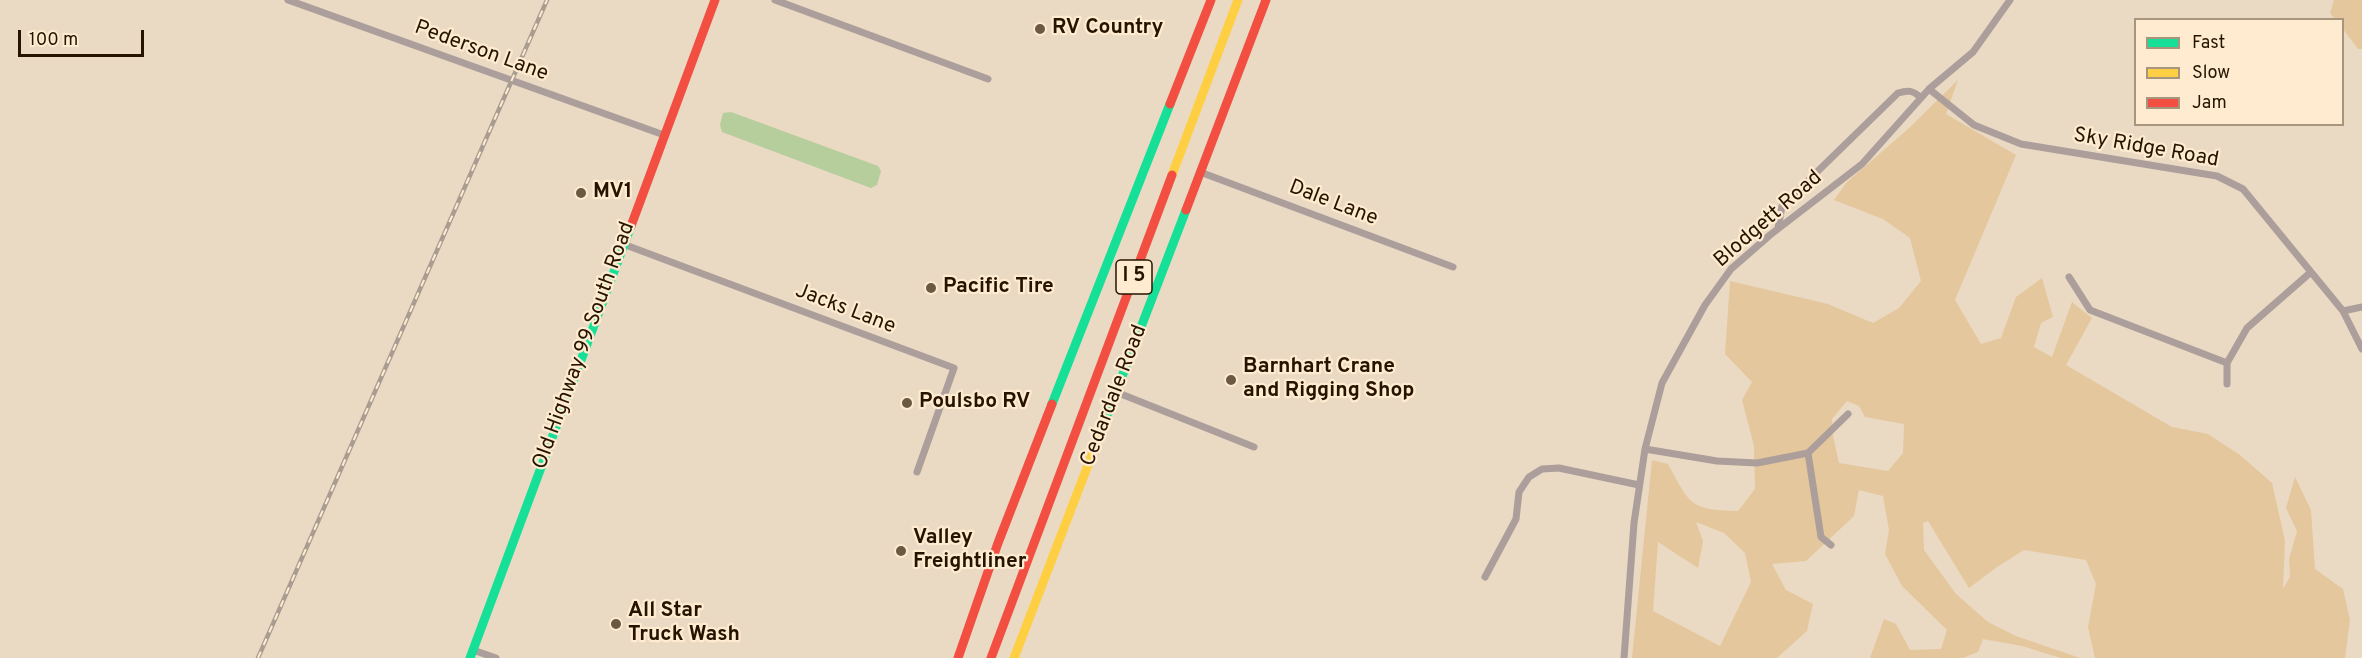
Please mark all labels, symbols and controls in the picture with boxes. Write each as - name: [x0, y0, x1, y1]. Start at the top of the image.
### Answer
- street label: Pederson Lane: [411, 16, 551, 88]
- place label: RV Country: [1052, 16, 1163, 42]
- scale bar: [21, 18, 147, 56]
- legend: [2134, 18, 2344, 126]
- marker: RV Country: [1033, 22, 1047, 36]
- text: 100 m: [29, 29, 78, 52]
- text: Fast: [2192, 32, 2225, 55]
- text: Slow: [2192, 62, 2230, 85]
- text: Jam: [2192, 92, 2227, 115]
- street label: Sky Ridge Road: [2071, 124, 2221, 174]
- street label: Blodgett Road: [1710, 166, 1828, 274]
- street label: Dale Lane: [1285, 176, 1381, 232]
- place label: MV1: [593, 180, 632, 206]
- marker: MV1: [574, 186, 588, 200]
- street label: Old Highway 99 South Road: [528, 219, 642, 473]
- road number: I 5: [1116, 260, 1152, 294]
- place label: Pacific Tire: [943, 275, 1054, 301]
- street label: Jacks Lane: [791, 279, 899, 341]
- marker: Pacific Tire: [924, 281, 938, 295]
- street label: Cedardale Road: [1076, 322, 1154, 470]
- place label: Barnhart Crane and Rigging Shop: [1243, 355, 1414, 405]
- marker: Barnhart Crane and Rigging Shop: [1224, 373, 1238, 387]
- place label: Poulsbo RV: [919, 390, 1030, 416]
- marker: Poulsbo RV: [900, 396, 914, 410]
- place label: Valley Freightliner: [913, 526, 1026, 576]
- marker: Valley Freightliner: [894, 544, 908, 558]
- place label: All Star Truck Wash: [628, 599, 740, 649]
- marker: All Star Truck Wash: [609, 617, 623, 631]

